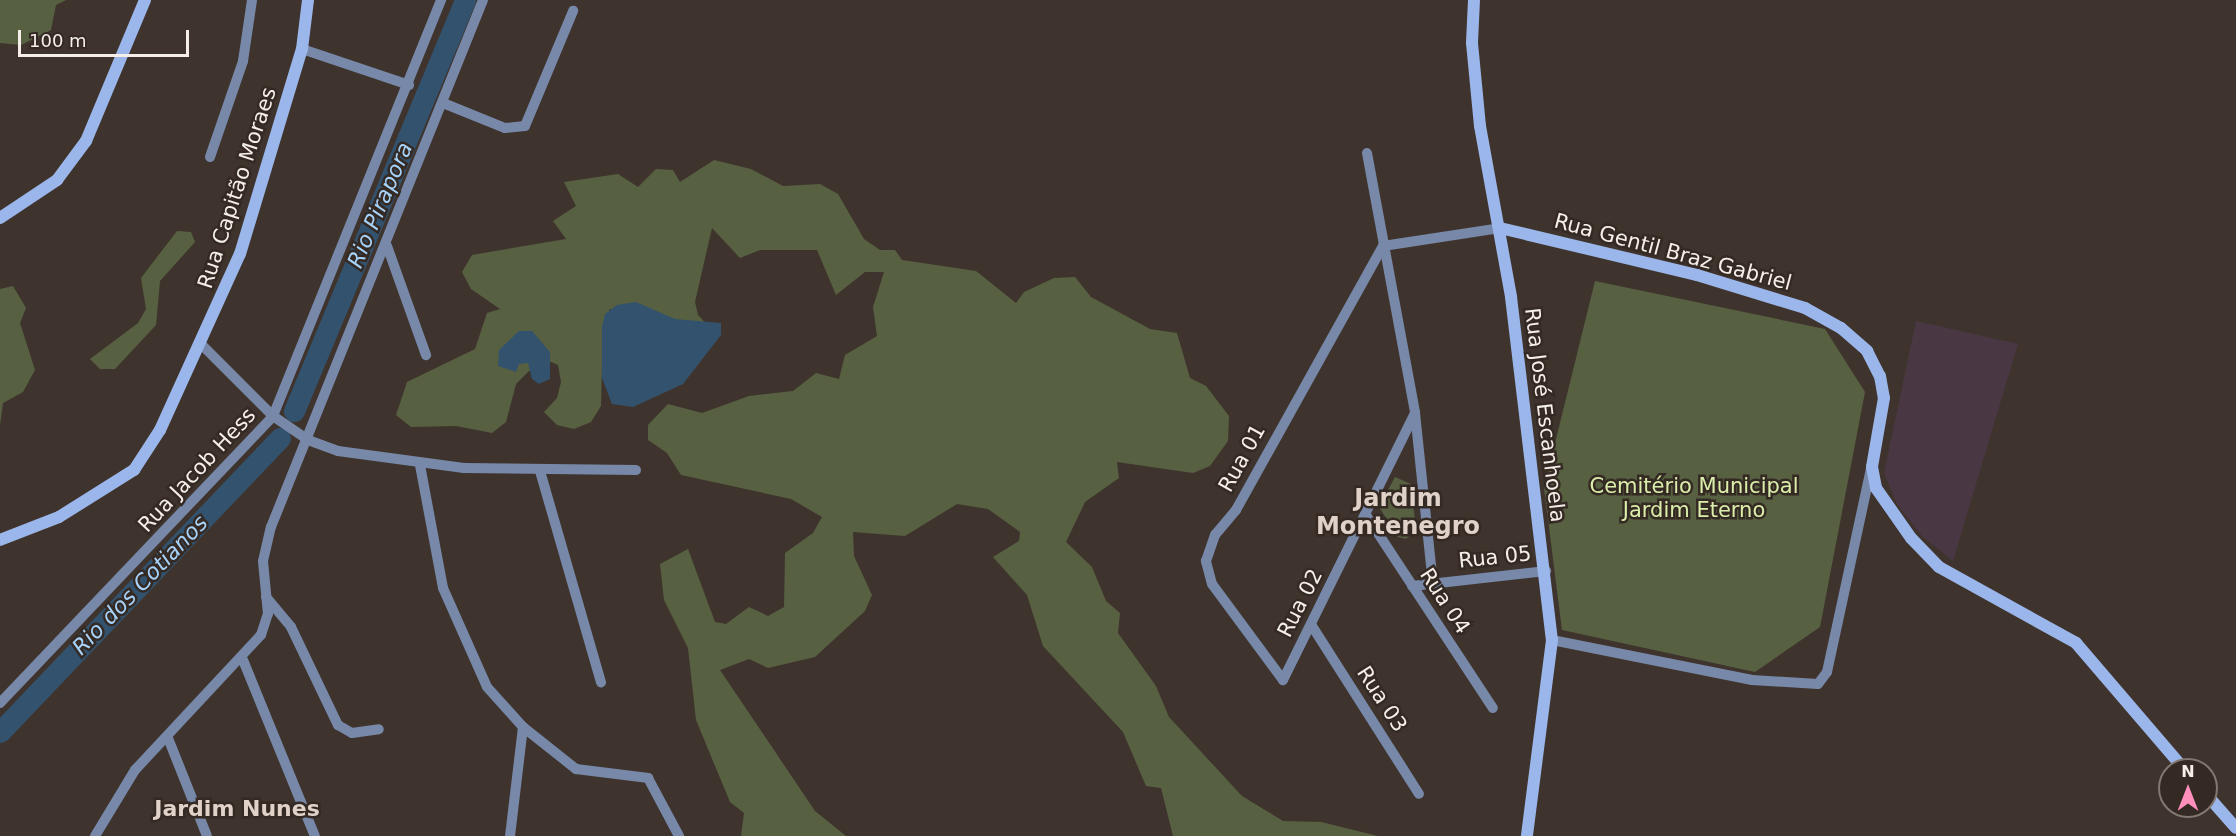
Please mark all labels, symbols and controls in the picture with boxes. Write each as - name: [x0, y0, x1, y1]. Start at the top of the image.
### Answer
- scale bar: [21, 18, 192, 56]
- text: 100 m: [29, 30, 87, 51]
- street label: Rua Capitão Moraes: [193, 84, 281, 292]
- water label: Rio Pirapora: [342, 138, 418, 272]
- street label: Rua Gentil Braz Gabriel: [1551, 208, 1795, 296]
- street label: Rua José Escanhoela: [1519, 306, 1571, 524]
- street label: Rua Jacob Hess: [133, 403, 261, 537]
- street label: Rua 01: [1213, 420, 1271, 496]
- park label: Cemitério Municipal Jardim Eterno: [1589, 473, 1799, 523]
- district label: Jardim Montenegro: [1316, 485, 1480, 541]
- water label: Rio dos Cotianos: [67, 510, 213, 660]
- street label: Rua 05: [1457, 541, 1533, 573]
- street label: Rua 04: [1414, 563, 1476, 639]
- street label: Rua 02: [1272, 565, 1328, 641]
- street label: Rua 03: [1351, 661, 1413, 737]
- north arrow: [2158, 758, 2218, 818]
- text: N: [2181, 762, 2195, 781]
- district label: Jardim Nunes: [154, 796, 320, 822]

